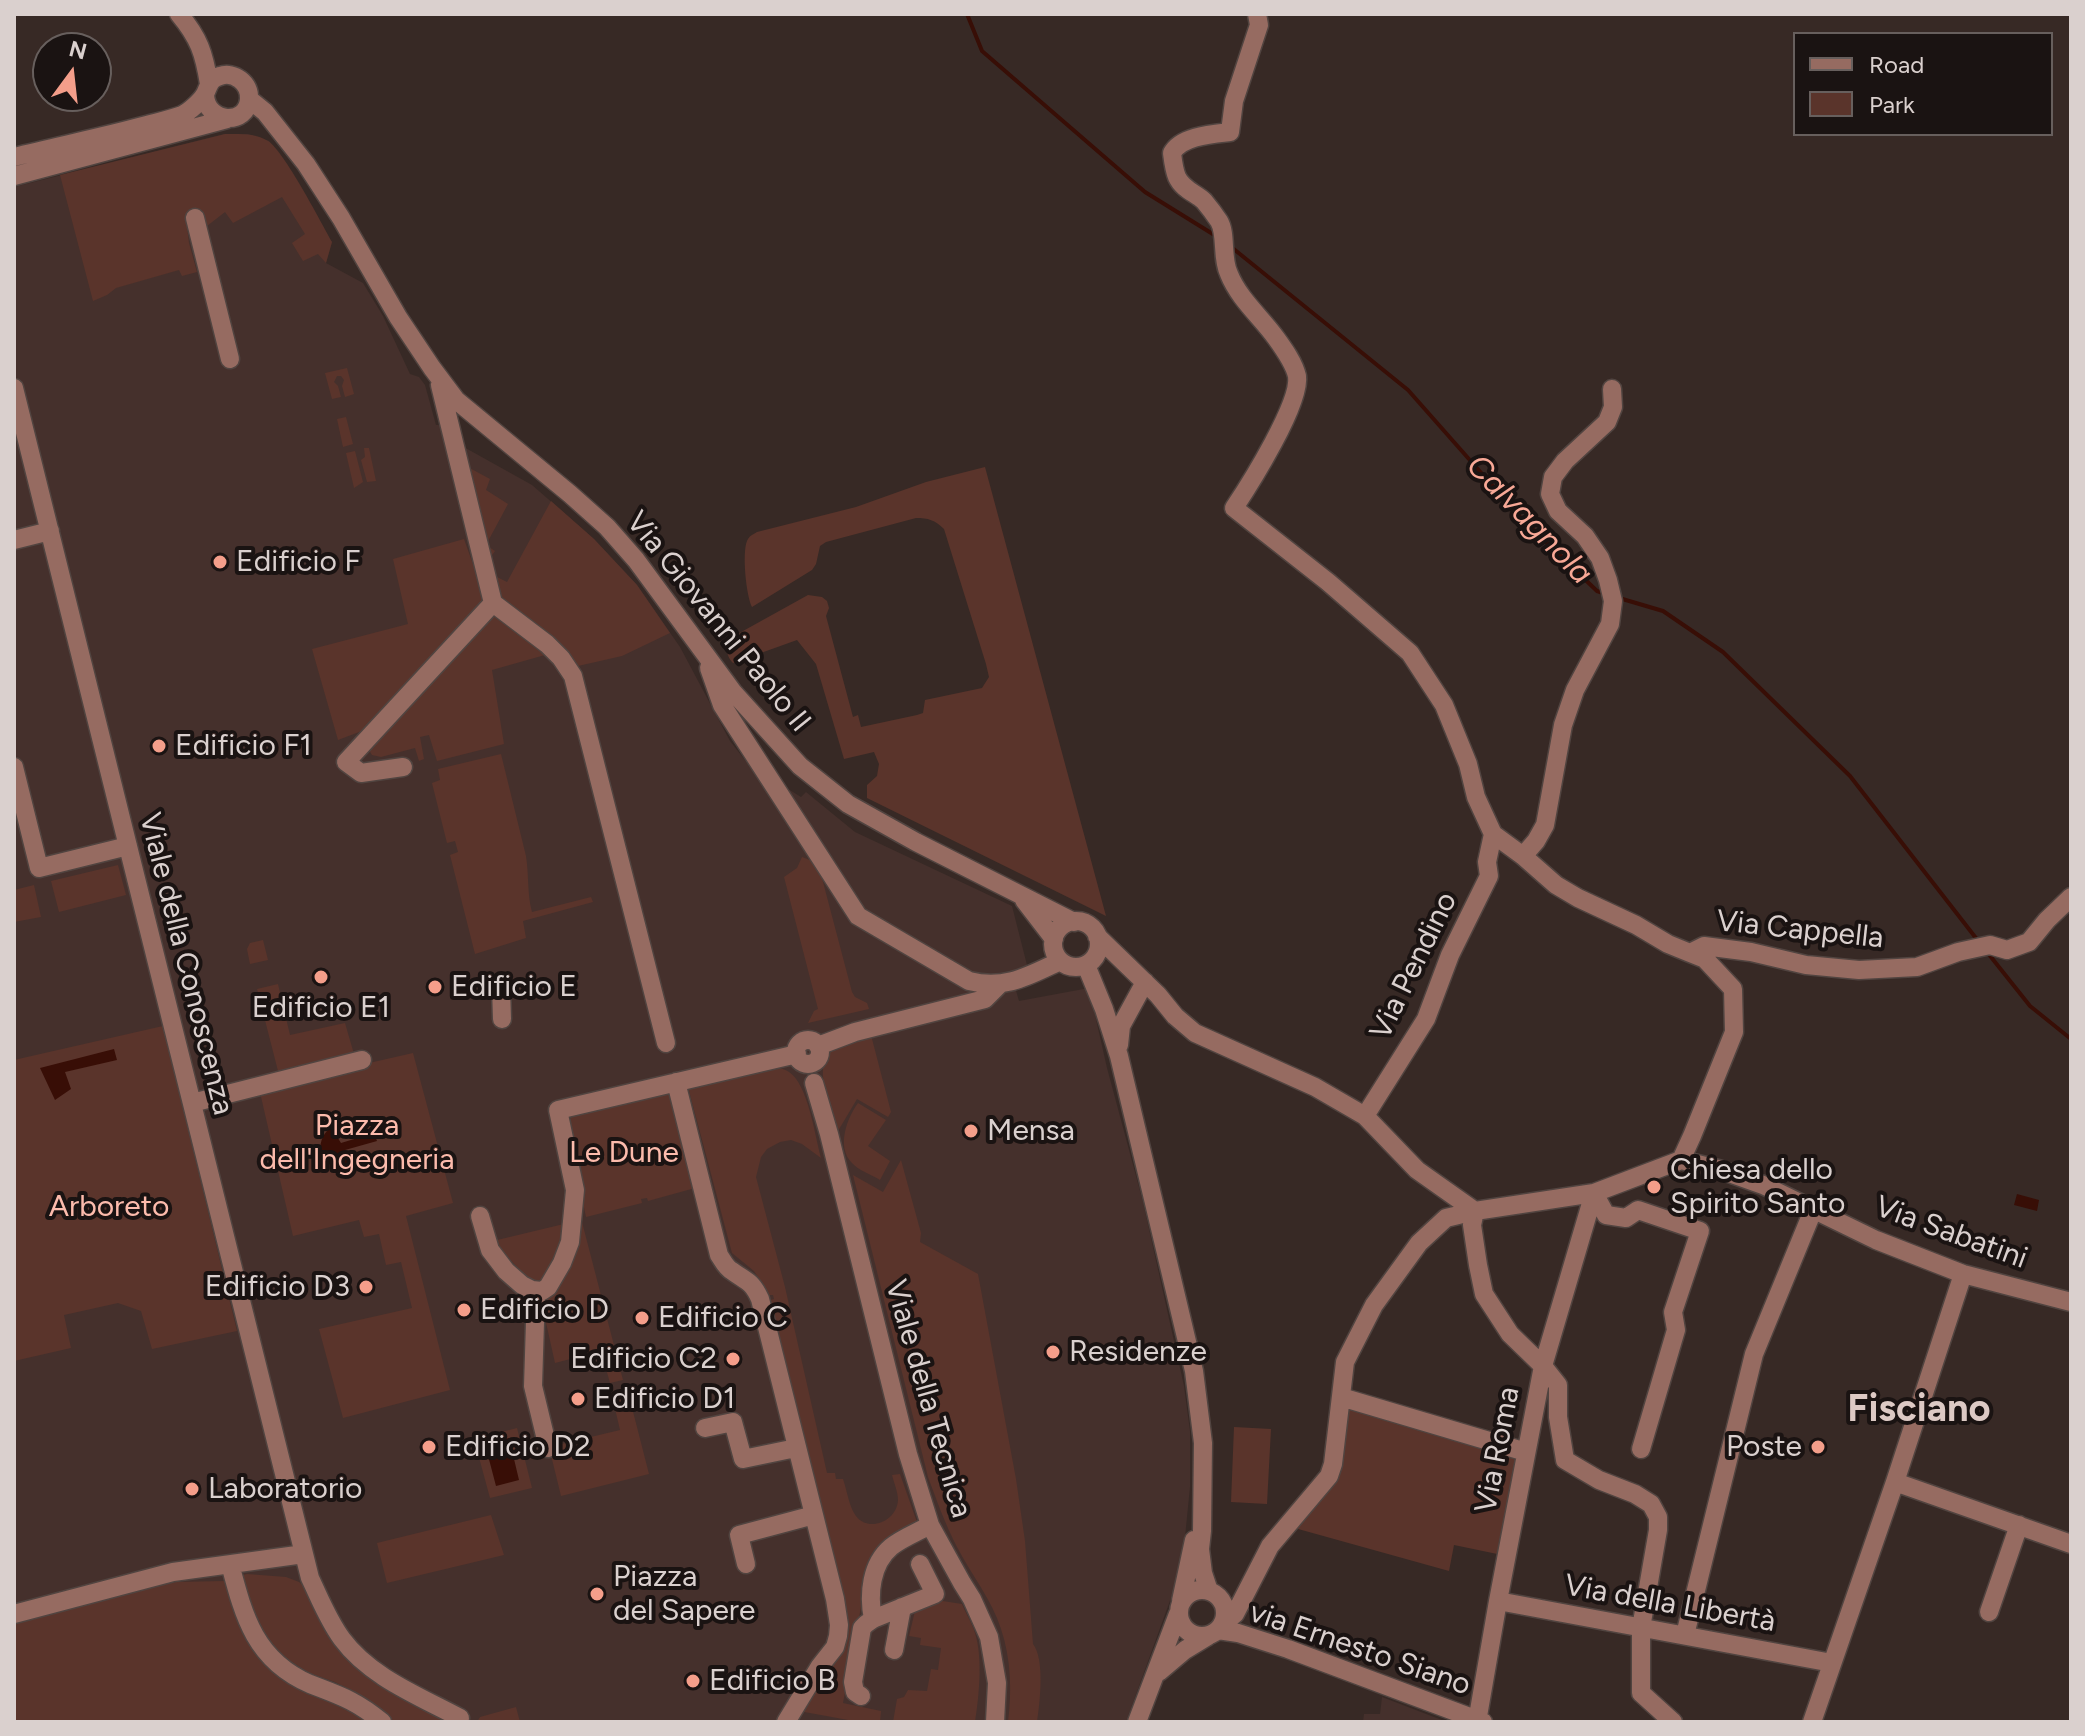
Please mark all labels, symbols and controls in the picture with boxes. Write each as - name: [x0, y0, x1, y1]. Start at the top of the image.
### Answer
- north arrow: [32, 32, 112, 112]
- legend: [1793, 32, 2053, 136]
- text: N: [66, 35, 90, 66]
- text: Road: [1869, 50, 1924, 79]
- text: Park: [1869, 90, 1915, 119]
- water label: Calvagnola: [1458, 447, 1600, 593]
- street label: Via Giovanni Paolo II: [618, 505, 818, 739]
- place label: Edificio F: [236, 544, 361, 580]
- marker: Edificio F: [211, 553, 229, 571]
- place label: Edificio F1: [175, 728, 312, 764]
- marker: Edificio F1: [150, 737, 168, 755]
- street label: Viale della Conoscenza: [131, 809, 241, 1119]
- street label: Via Pendino: [1363, 887, 1465, 1045]
- street label: Via Cappella: [1715, 903, 1885, 957]
- marker: Edificio E1: [312, 968, 330, 986]
- place label: Edificio E: [451, 969, 577, 1005]
- marker: Edificio E: [426, 978, 444, 996]
- place label: Edificio E1: [252, 990, 390, 1026]
- park label: Piazza dell'Ingegneria: [259, 1108, 455, 1178]
- place label: Mensa: [987, 1113, 1075, 1149]
- marker: Mensa: [962, 1122, 980, 1140]
- park label: Le Dune: [569, 1135, 679, 1171]
- place label: Chiesa dello Spirito Santo: [1670, 1152, 1845, 1222]
- marker: Chiesa dello Spirito Santo: [1645, 1178, 1663, 1196]
- park label: Arboreto: [49, 1189, 169, 1225]
- street label: Via Sabatini: [1870, 1189, 2032, 1277]
- place label: Edificio D3: [205, 1269, 350, 1305]
- street label: Viale della Tecnica: [877, 1276, 979, 1522]
- marker: Edificio D3: [357, 1278, 375, 1296]
- place label: Edificio D: [480, 1292, 609, 1328]
- place label: Edificio C: [658, 1300, 788, 1336]
- marker: Edificio D: [455, 1301, 473, 1319]
- marker: Edificio C: [633, 1309, 651, 1327]
- place label: Residenze: [1069, 1334, 1207, 1370]
- place label: Edificio C2: [570, 1341, 717, 1377]
- marker: Residenze: [1044, 1343, 1062, 1361]
- marker: Edificio C2: [724, 1350, 742, 1368]
- place label: Edificio D1: [594, 1381, 735, 1417]
- street label: Via Roma: [1468, 1384, 1528, 1516]
- district label: Fisciano: [1847, 1387, 1991, 1433]
- marker: Edificio D1: [569, 1390, 587, 1408]
- place label: Edificio D2: [445, 1429, 591, 1465]
- place label: Poste: [1726, 1429, 1802, 1465]
- marker: Edificio D2: [420, 1438, 438, 1456]
- marker: Poste: [1809, 1438, 1827, 1456]
- place label: Laboratorio: [208, 1471, 362, 1507]
- marker: Laboratorio: [183, 1480, 201, 1498]
- place label: Piazza del Sapere: [613, 1559, 755, 1630]
- street label: Via della Libertà: [1562, 1568, 1778, 1640]
- marker: Piazza del Sapere: [588, 1585, 606, 1603]
- street label: via Ernesto Siano: [1245, 1594, 1475, 1704]
- place label: Edificio B: [709, 1663, 836, 1699]
- marker: Edificio B: [684, 1672, 702, 1690]

